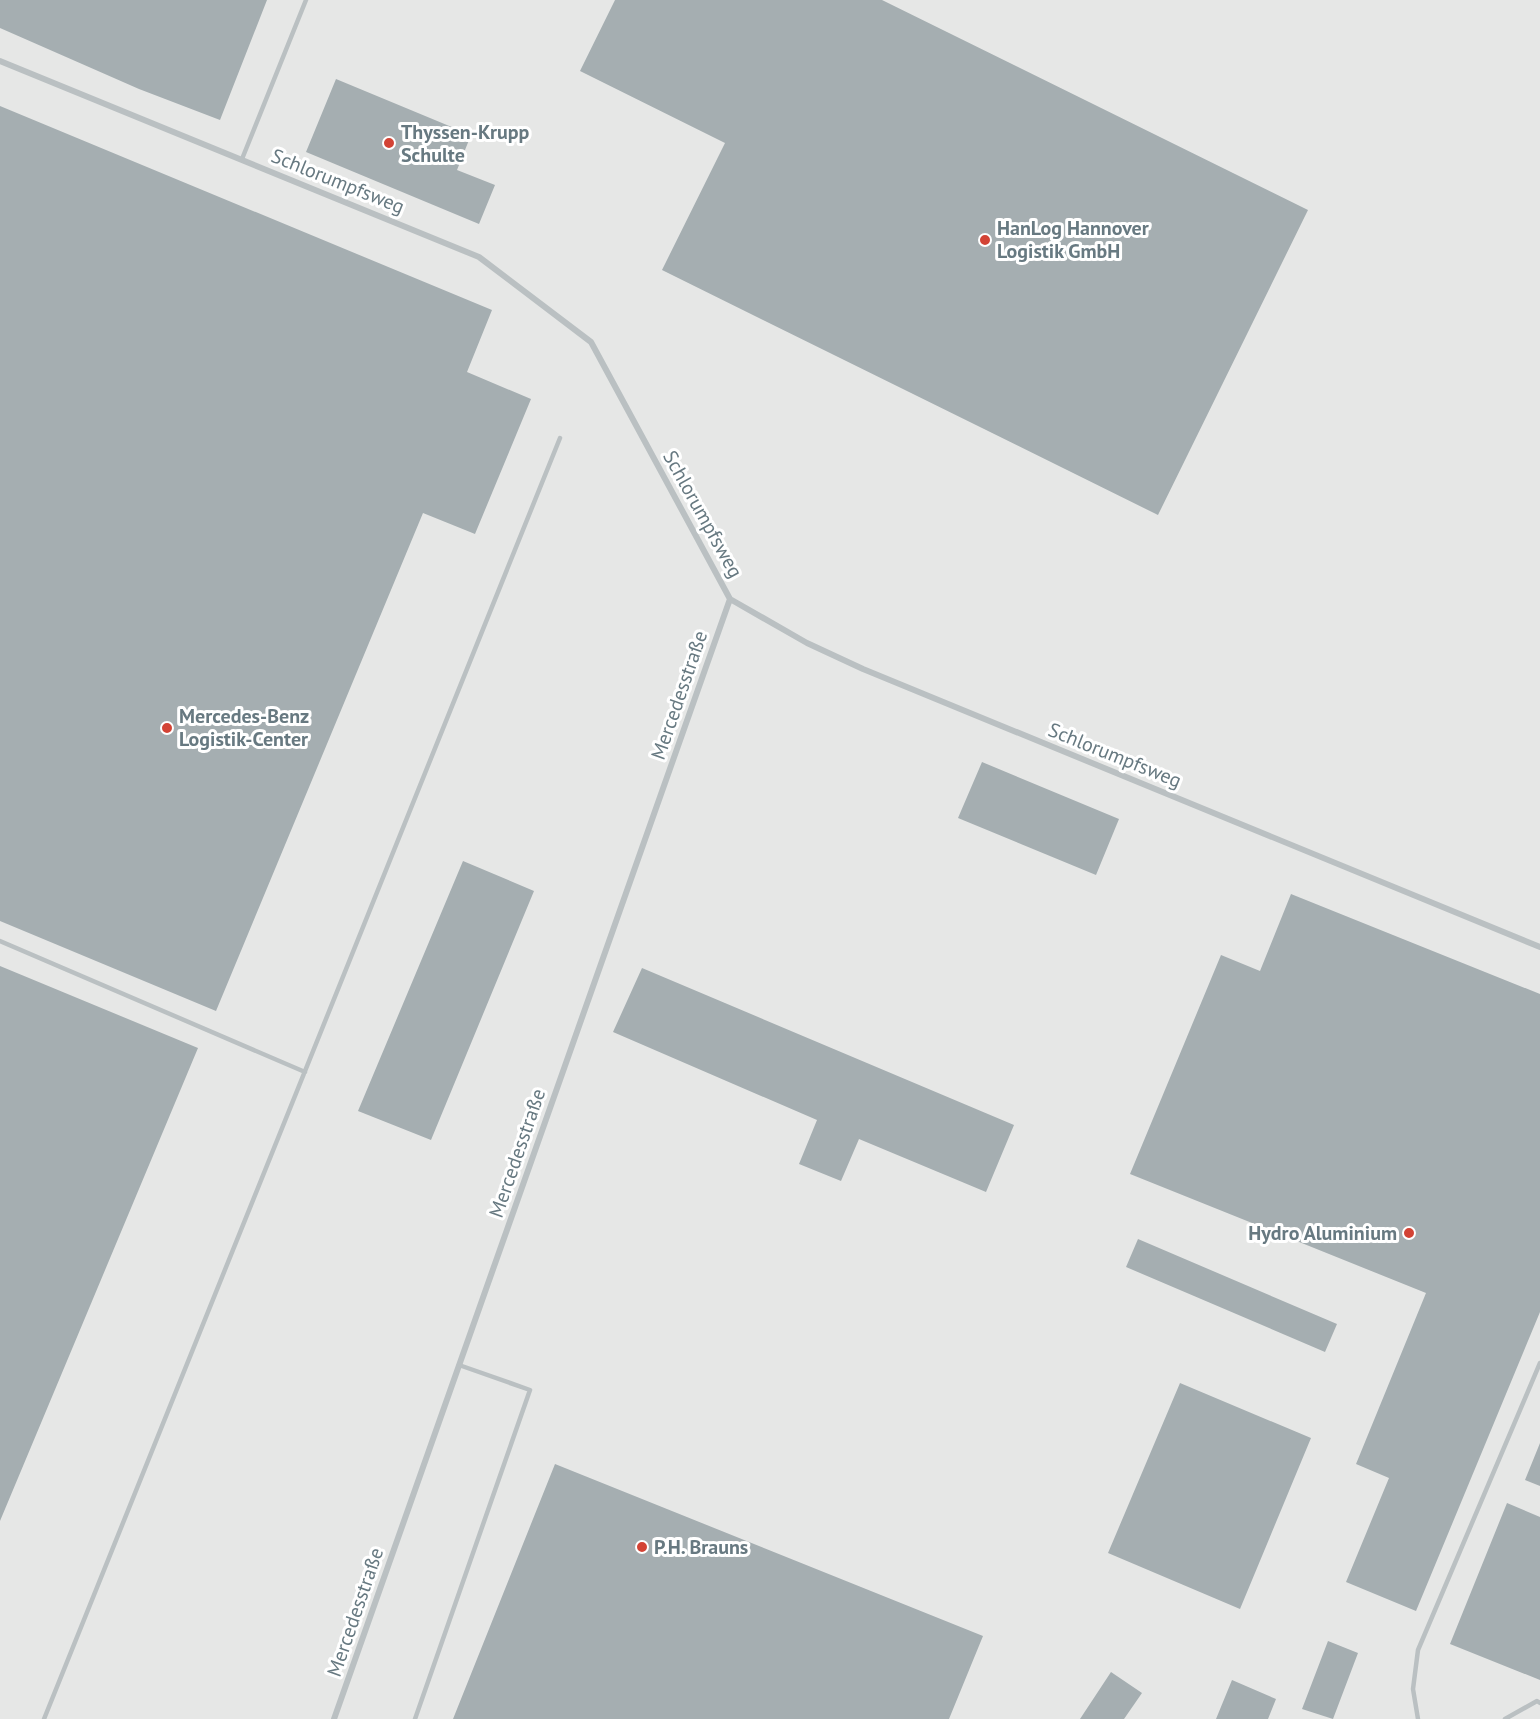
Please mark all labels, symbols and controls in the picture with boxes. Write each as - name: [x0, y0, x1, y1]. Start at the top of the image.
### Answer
- place label: Thyssen-Krupp Schulte: [401, 119, 530, 168]
- marker: Thyssen-Krupp Schulte: [382, 136, 396, 150]
- street label: Schlorumpfsweg: [268, 142, 408, 220]
- place label: HanLog Hannover Logistik GmbH: [997, 215, 1149, 264]
- marker: HanLog Hannover Logistik GmbH: [978, 233, 992, 247]
- street label: Schlorumpfsweg: [657, 446, 749, 582]
- street label: Mercedesstraße: [645, 627, 713, 763]
- place label: Mercedes-Benz Logistik-Center: [179, 703, 309, 752]
- street label: Schlorumpfsweg: [1045, 716, 1185, 794]
- marker: Mercedes-Benz Logistik-Center: [160, 721, 174, 735]
- street label: Mercedesstraße: [483, 1085, 551, 1221]
- place label: Hydro Aluminium: [1248, 1220, 1397, 1246]
- marker: Hydro Aluminium: [1402, 1226, 1416, 1240]
- place label: P.H. Brauns: [654, 1534, 748, 1560]
- marker: P.H. Brauns: [635, 1540, 649, 1554]
- street label: Mercedesstraße: [321, 1544, 389, 1680]

